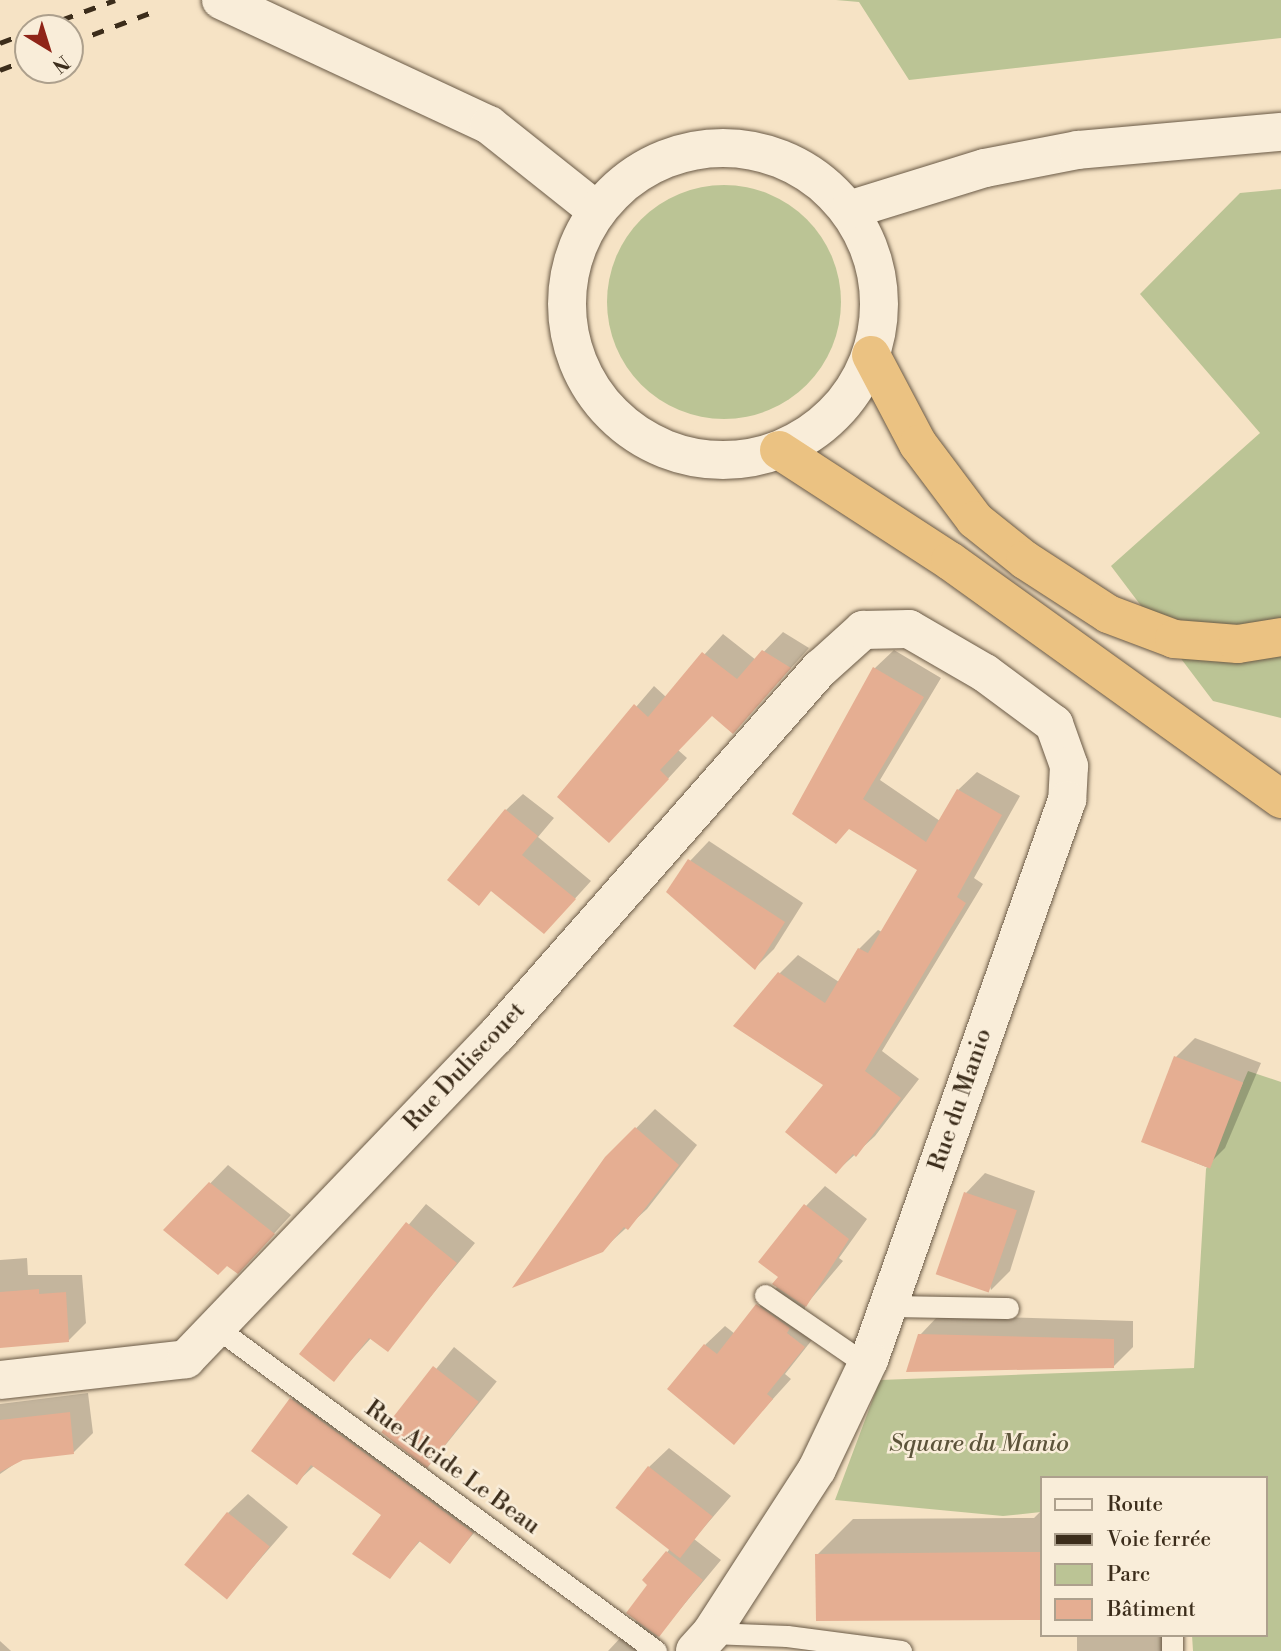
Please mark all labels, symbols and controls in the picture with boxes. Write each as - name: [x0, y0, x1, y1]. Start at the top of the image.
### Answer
- north arrow: [14, 14, 84, 84]
- text: N: [47, 50, 74, 78]
- street label: Rue Duliscouet: [398, 997, 532, 1137]
- street label: Rue du Manio: [923, 1025, 999, 1175]
- street label: Rue Alcide Le Beau: [359, 1395, 545, 1541]
- park label: Square du Manio: [889, 1431, 1069, 1459]
- legend: [1040, 1476, 1267, 1637]
- text: Route: [1107, 1492, 1163, 1518]
- text: Voie ferrée: [1107, 1527, 1211, 1553]
- text: Parc: [1107, 1562, 1150, 1588]
- text: Bâtiment: [1107, 1597, 1196, 1623]

